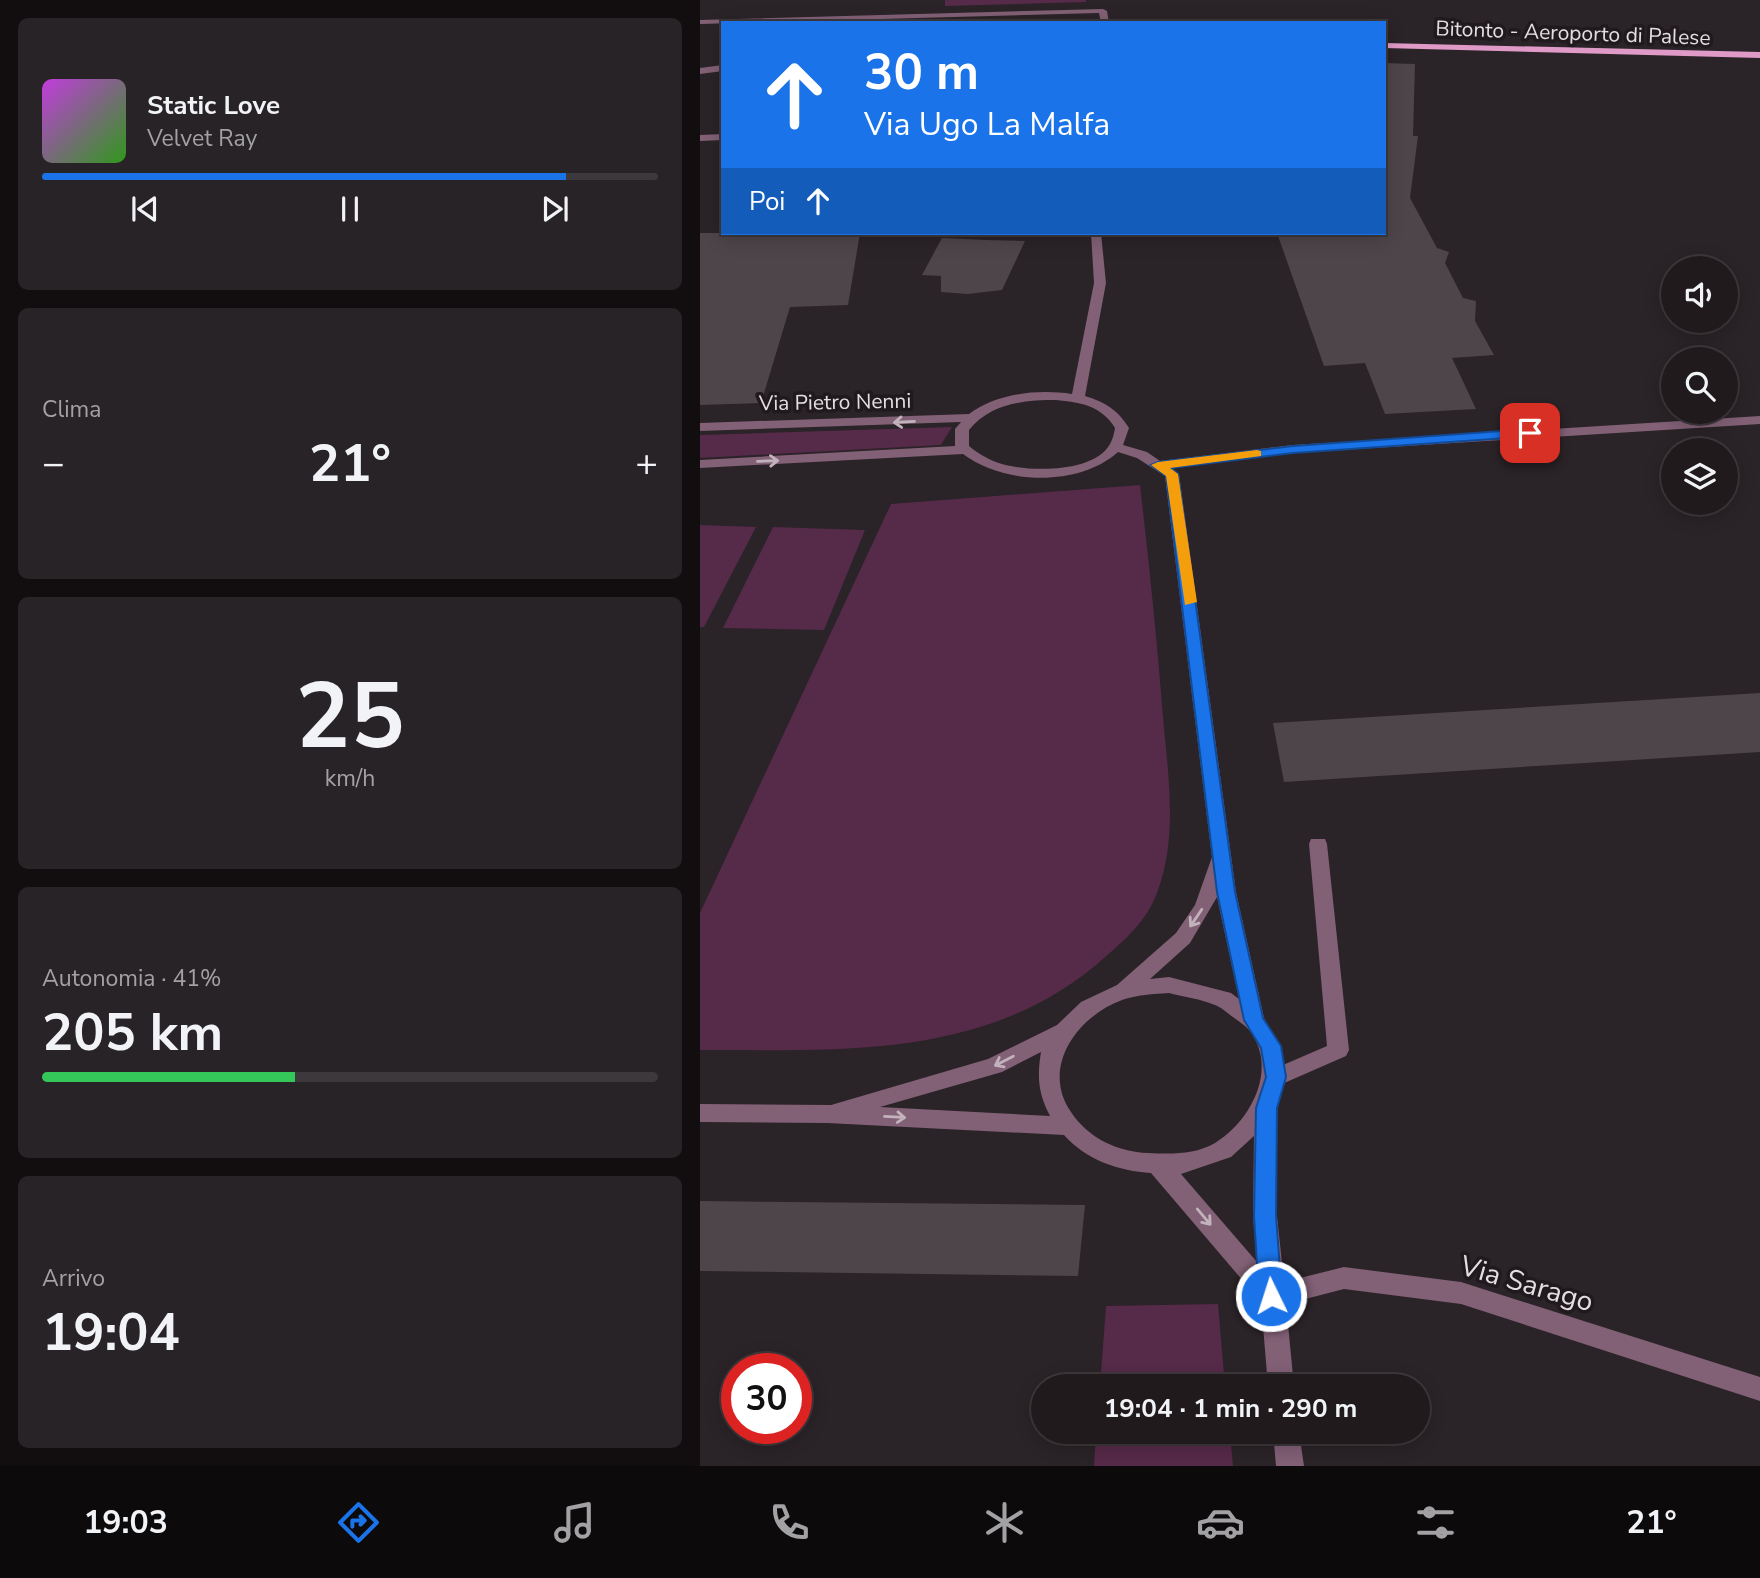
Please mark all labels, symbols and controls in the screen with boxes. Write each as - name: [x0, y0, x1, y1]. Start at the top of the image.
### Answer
- street label: Bitonto - Aeroporto di Palese: [1435, 14, 1711, 52]
- text: 30 m: [864, 39, 979, 106]
- icon: ahead: [749, 49, 840, 140]
- text: Static Love: [147, 88, 280, 123]
- text: Via Ugo La Malfa: [864, 103, 1110, 146]
- text: Velvet Ray: [147, 123, 257, 154]
- icon: ahead: [799, 182, 837, 220]
- text: Poi: [749, 184, 785, 219]
- icon: previous: [126, 190, 164, 228]
- icon: pause: [331, 190, 369, 228]
- icon: next: [536, 190, 574, 228]
- map controls: [1661, 256, 1738, 515]
- button: sound: [1661, 256, 1738, 333]
- button: search: [1661, 347, 1738, 424]
- street label: Via Pietro Nenni: [758, 387, 911, 417]
- text: Clima: [42, 394, 102, 425]
- pin: [1500, 403, 1560, 463]
- icon: arrive: [1511, 414, 1549, 452]
- one-way arrow: [893, 416, 916, 429]
- text: 21°: [309, 428, 391, 499]
- text: −: [42, 438, 65, 489]
- text: +: [635, 438, 658, 489]
- button: layers: [1661, 438, 1738, 515]
- one-way arrow: [756, 455, 779, 468]
- text: 25: [295, 655, 405, 779]
- text: km/h: [325, 763, 375, 794]
- one-way arrow: [1189, 908, 1203, 927]
- text: Autonomia · 41%: [42, 963, 222, 994]
- text: 205 km: [42, 997, 223, 1068]
- one-way arrow: [994, 1055, 1015, 1069]
- one-way arrow: [883, 1111, 906, 1124]
- one-way arrow: [1195, 1208, 1211, 1226]
- street label: Via Sarago: [1455, 1247, 1598, 1321]
- position arrow: [1234, 1259, 1308, 1333]
- text: Arrivo: [42, 1263, 105, 1294]
- text: 19:04: [42, 1297, 180, 1368]
- speed limit sign: 30: [721, 1353, 812, 1444]
- text: 19:04 · 1 min · 290 m: [1104, 1391, 1357, 1426]
- icon: directions: [334, 1498, 383, 1547]
- icon: music: [550, 1498, 599, 1547]
- icon: phone: [765, 1498, 814, 1547]
- icon: climate: [980, 1498, 1029, 1547]
- icon: car: [1196, 1498, 1245, 1547]
- icon: filters: [1411, 1498, 1460, 1547]
- text: 19:03: [83, 1501, 168, 1544]
- text: 21°: [1626, 1501, 1677, 1544]

